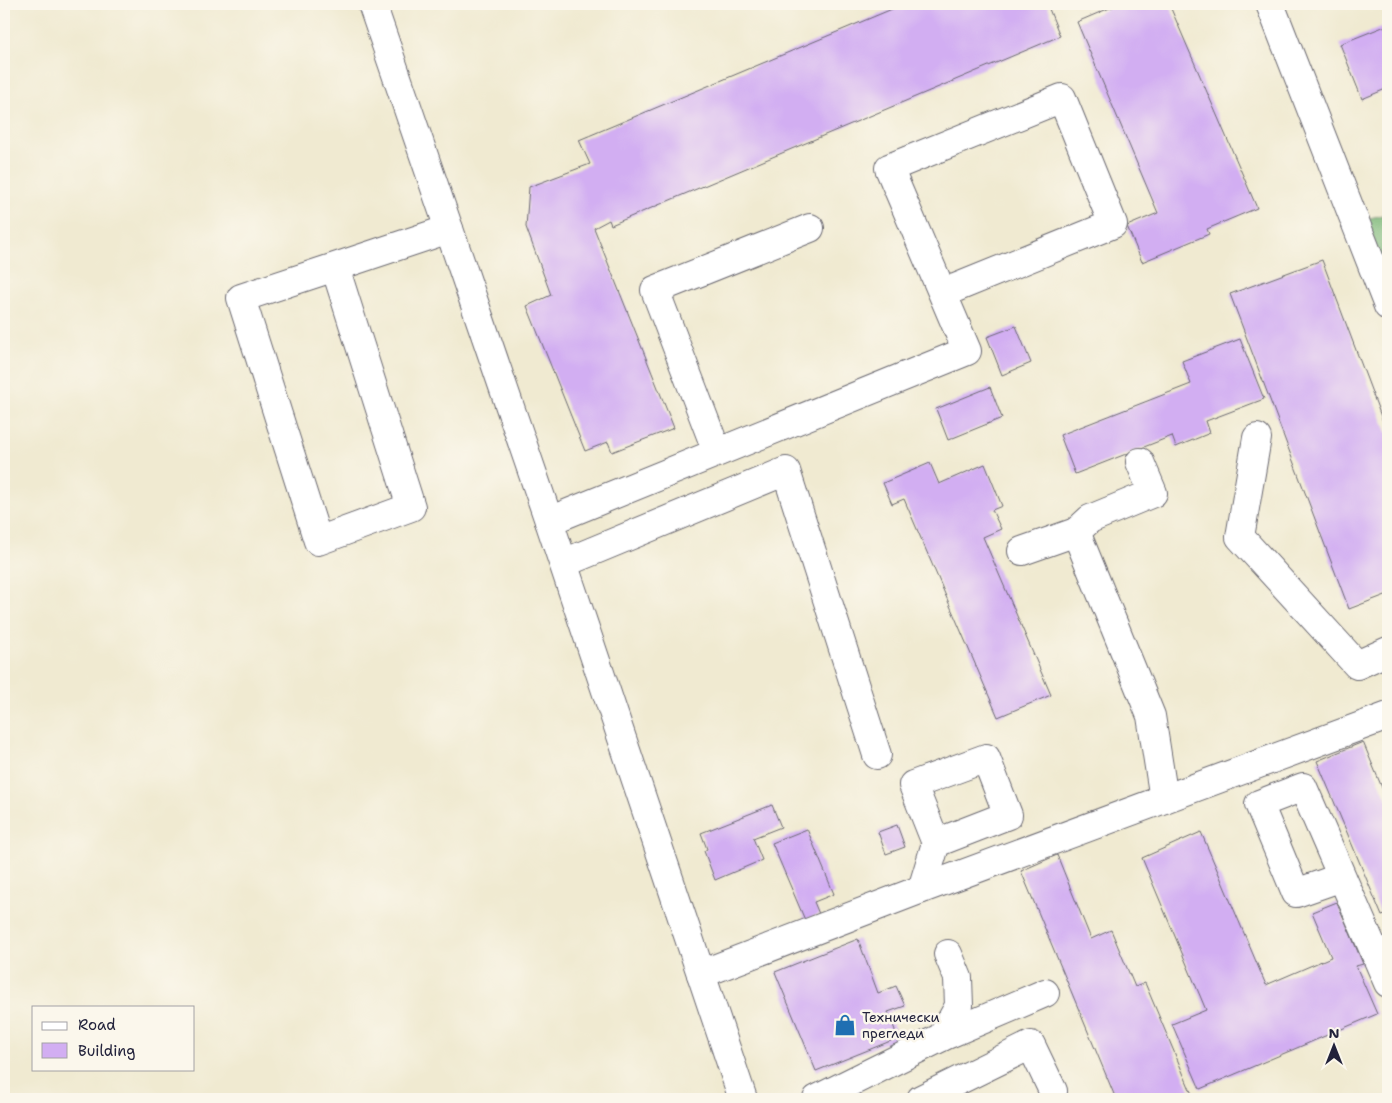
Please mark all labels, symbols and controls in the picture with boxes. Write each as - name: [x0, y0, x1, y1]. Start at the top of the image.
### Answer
- legend: [32, 1006, 195, 1070]
- place label: Технически прегледи: [862, 1008, 940, 1042]
- shop icon: Технически прегледи: [832, 1012, 858, 1038]
- text: Road: [78, 1015, 116, 1035]
- north arrow: [1310, 1020, 1360, 1070]
- text: N: [1328, 1024, 1340, 1042]
- text: Building: [78, 1041, 135, 1061]

